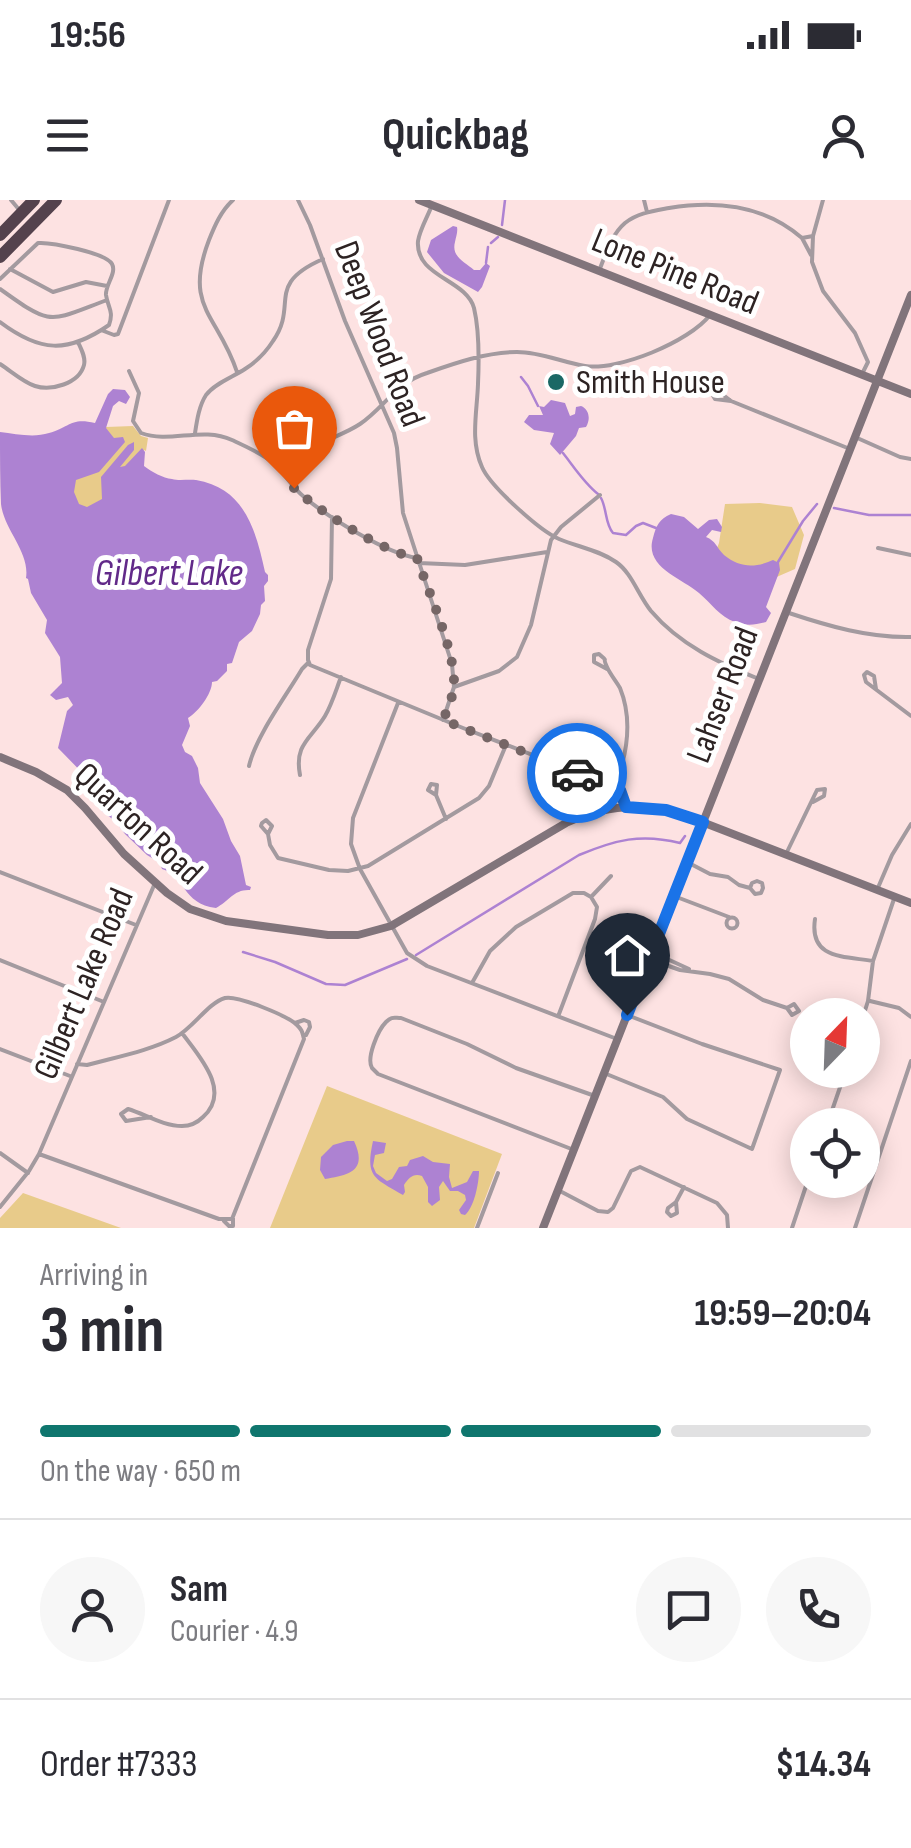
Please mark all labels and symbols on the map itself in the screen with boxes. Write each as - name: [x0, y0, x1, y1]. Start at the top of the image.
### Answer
- street label: Lone Pine Road: [585, 219, 765, 325]
- street label: Deep Wood Road: [324, 235, 434, 433]
- place label: Smith House: [576, 361, 725, 404]
- marker: Smith House: [545, 371, 567, 393]
- pin: [252, 386, 337, 489]
- water label: Gilbert Lake: [95, 551, 243, 596]
- street label: Lahser Road: [677, 621, 769, 769]
- courier: [527, 723, 627, 823]
- street label: Quarton Road: [65, 754, 211, 894]
- street label: Gilbert Lake Road: [25, 882, 143, 1086]
- pin: [585, 913, 670, 1016]
- north arrow: [790, 998, 880, 1088]

